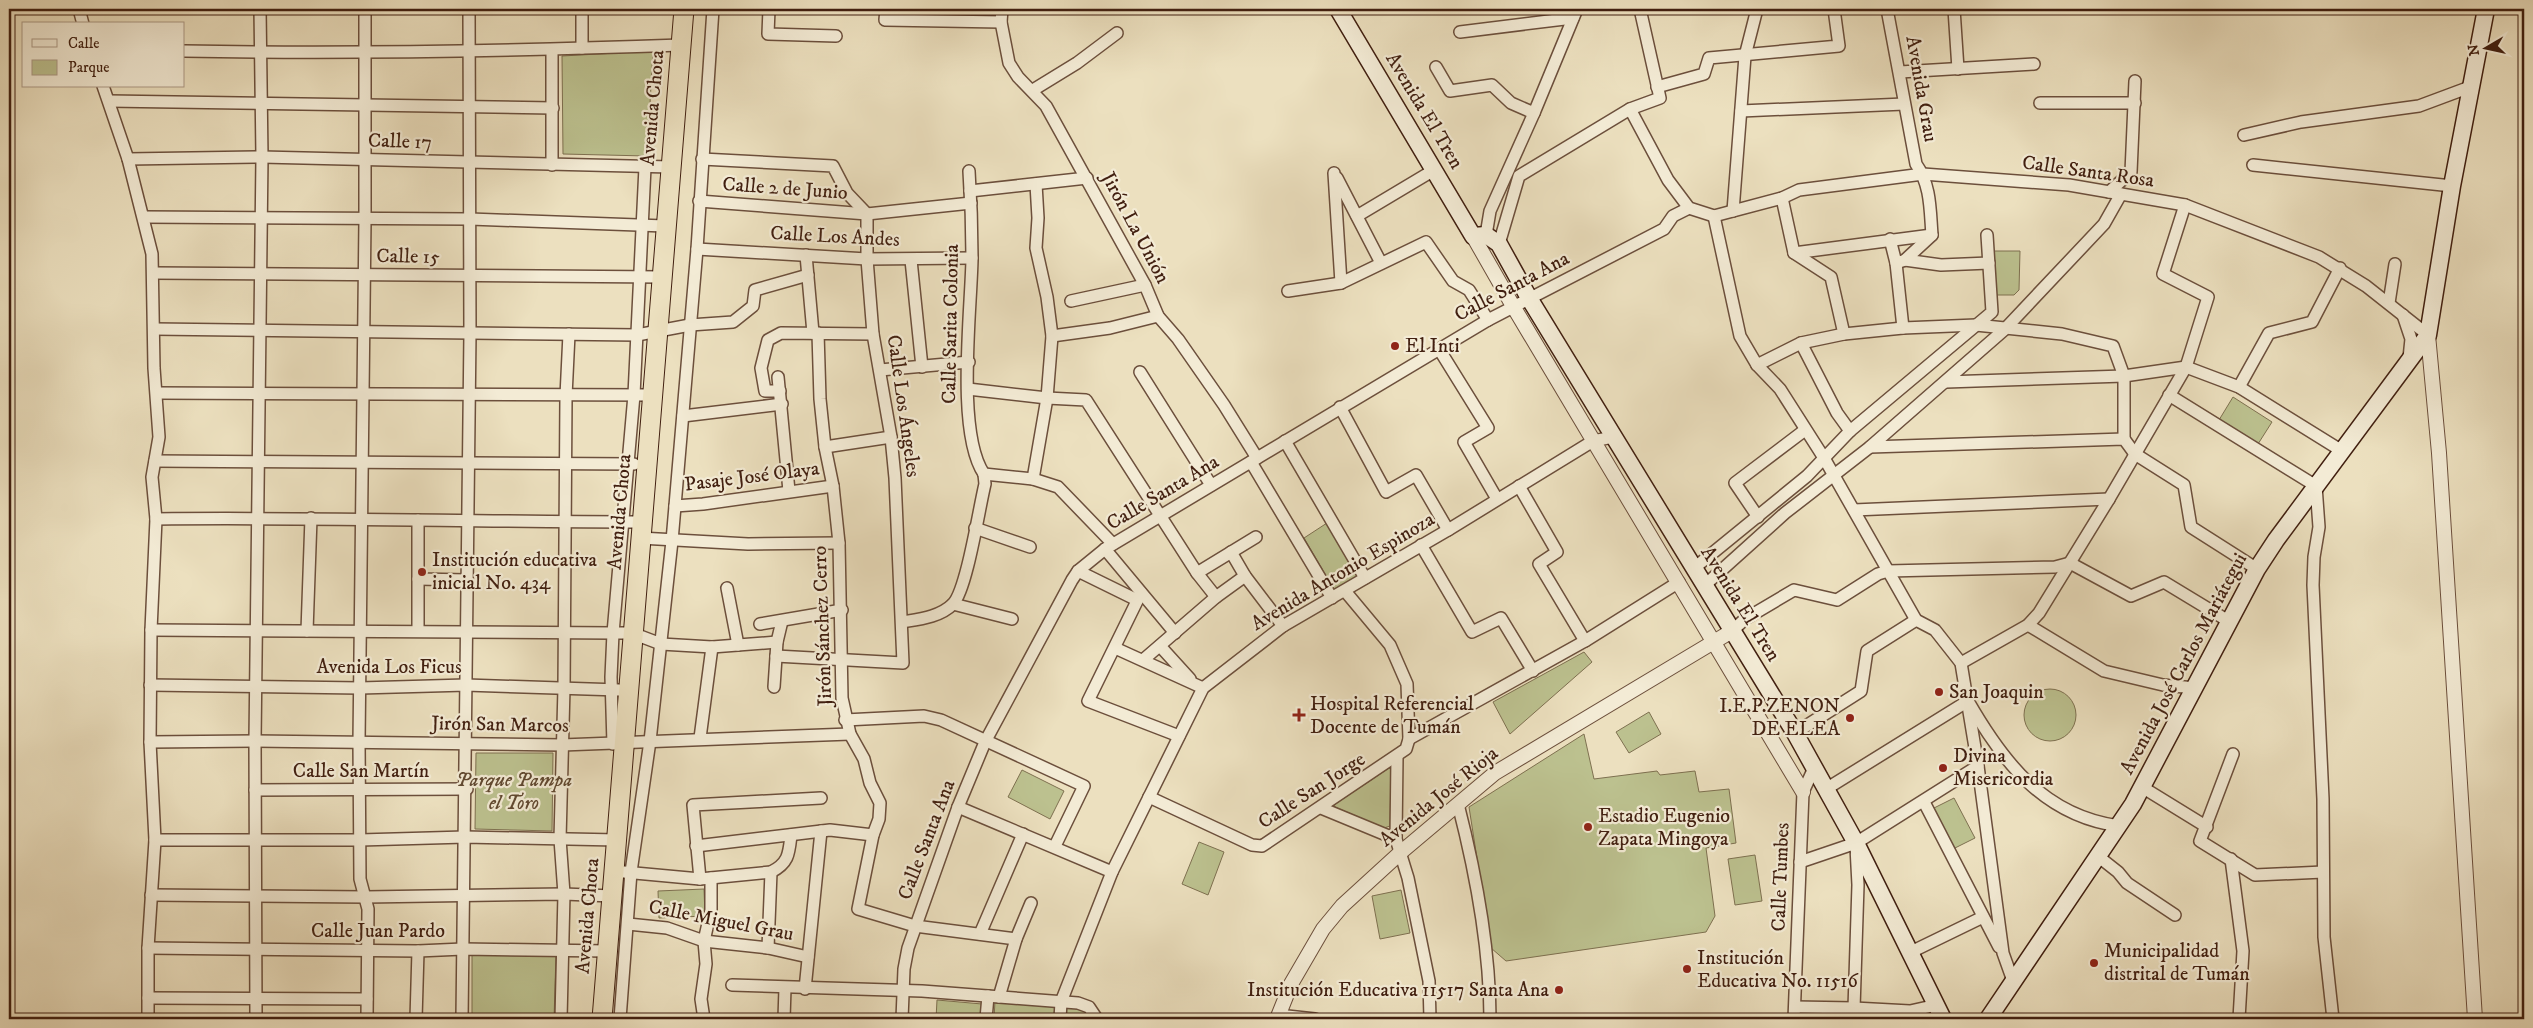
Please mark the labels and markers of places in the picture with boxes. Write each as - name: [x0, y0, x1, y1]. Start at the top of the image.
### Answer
- place label: El Inti: [1405, 334, 1460, 359]
- marker: El Inti: [1389, 340, 1401, 352]
- place label: Institución educativa inicial No. 434: [432, 548, 598, 596]
- marker: Institución educativa inicial No. 434: [416, 566, 428, 578]
- place label: San Joaquin: [1949, 680, 2044, 705]
- marker: San Joaquin: [1933, 686, 1945, 698]
- place label: Hospital Referencial Docente de Tumán: [1310, 692, 1474, 740]
- place label: I.E.P.ZENON DE ELEA: [1719, 694, 1840, 742]
- marker: Hospital Referencial Docente de Tumán: [1292, 708, 1306, 722]
- marker: I.E.P.ZENON DE ELEA: [1844, 712, 1856, 724]
- place label: Divina Misericordia: [1953, 744, 2054, 792]
- marker: Divina Misericordia: [1937, 762, 1949, 774]
- place label: Estadio Eugenio Zapata Mingoya: [1598, 804, 1730, 852]
- marker: Estadio Eugenio Zapata Mingoya: [1582, 821, 1594, 833]
- place label: Municipalidad distrital de Tumán: [2104, 939, 2250, 987]
- place label: Institución Educativa No. 11516: [1697, 946, 1859, 994]
- marker: Municipalidad distrital de Tumán: [2088, 957, 2100, 969]
- marker: Institución Educativa No. 11516: [1681, 963, 1693, 975]
- place label: Institución Educativa 11517 Santa Ana: [1247, 978, 1549, 1003]
- marker: Institución Educativa 11517 Santa Ana: [1553, 984, 1565, 996]

